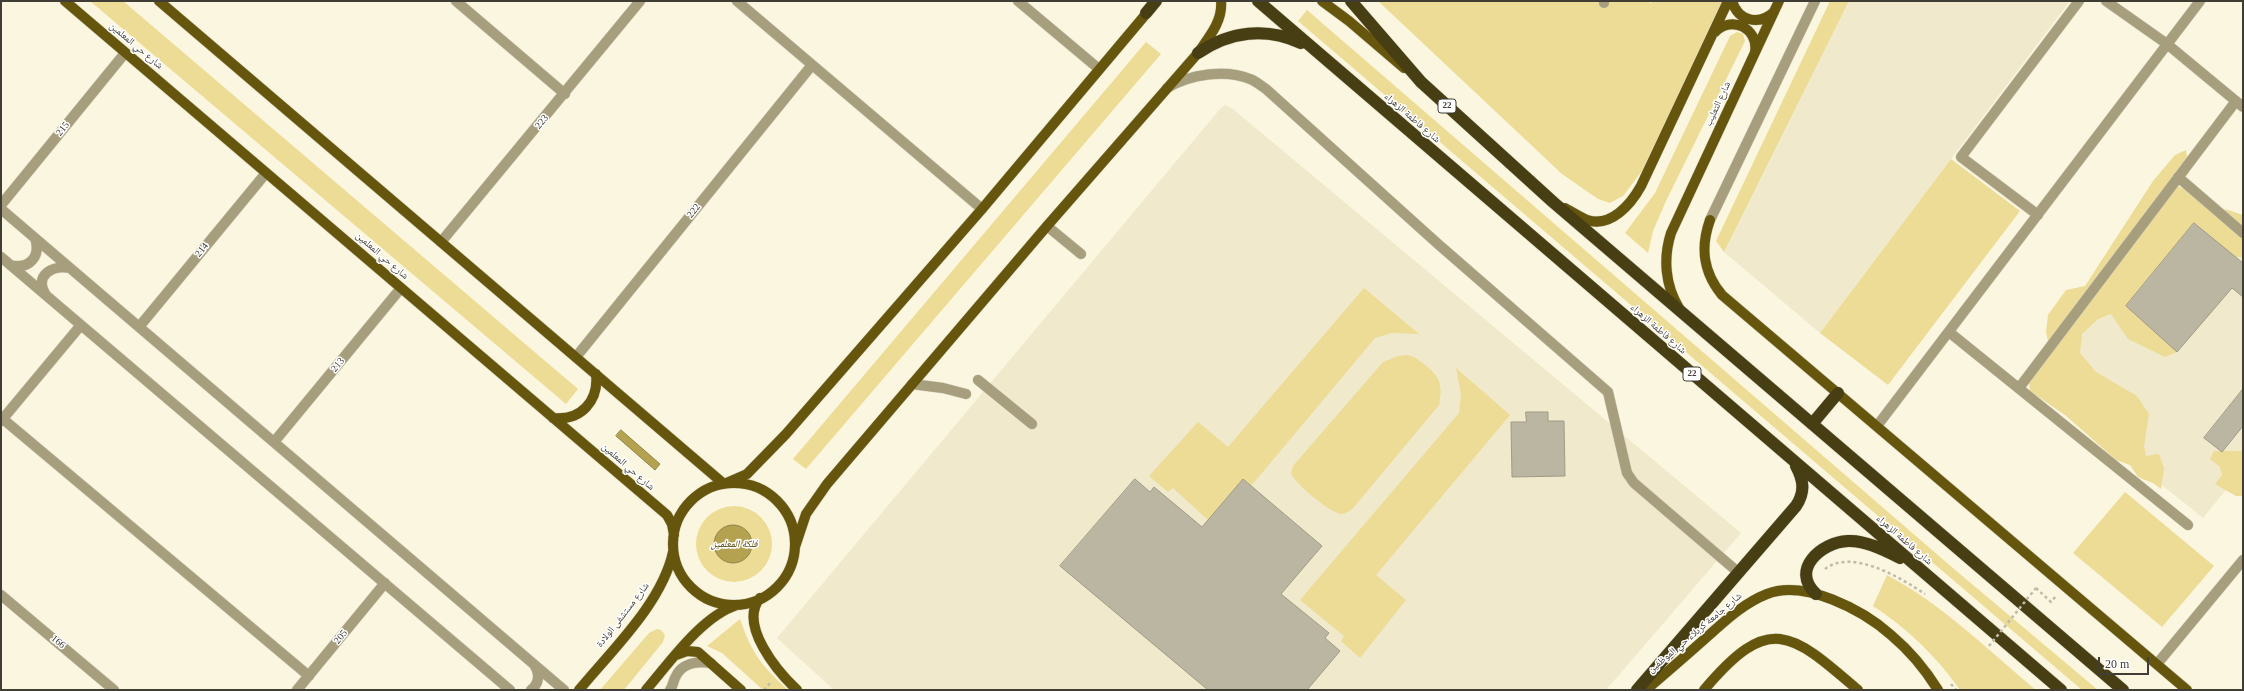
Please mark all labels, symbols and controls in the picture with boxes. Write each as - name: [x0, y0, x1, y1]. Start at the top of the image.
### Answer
- street label: شارع حي المعلمين: [107, 20, 165, 72]
- street label: شارع التعليب: [1702, 80, 1734, 128]
- street label: شارع فاطمة الزهراء: [1381, 90, 1443, 146]
- road number: 22: [1438, 99, 1456, 113]
- street label: 223: [533, 112, 551, 132]
- street label: 215: [54, 119, 72, 139]
- street label: 222: [685, 201, 703, 221]
- street label: شارع حي المعلمين: [353, 230, 411, 282]
- street label: 214: [193, 240, 211, 260]
- street label: شارع فاطمة الزهراء: [1627, 301, 1689, 357]
- street label: 213: [329, 355, 347, 375]
- road number: 22: [1683, 367, 1701, 381]
- street label: شارع حي المعلمين: [599, 441, 657, 493]
- street label: شارع فاطمة الزهراء: [1873, 512, 1935, 568]
- park label: فلكة المعلمين: [710, 538, 758, 550]
- street label: شارع مستشفى الولادة: [594, 580, 652, 650]
- street label: شارع جامعة كربلاء حي الموظفين: [1646, 590, 1744, 676]
- street label: 205: [332, 627, 350, 647]
- street label: 166: [48, 633, 68, 651]
- scale bar: [2100, 649, 2151, 675]
- text: 20 m: [2105, 657, 2129, 671]

